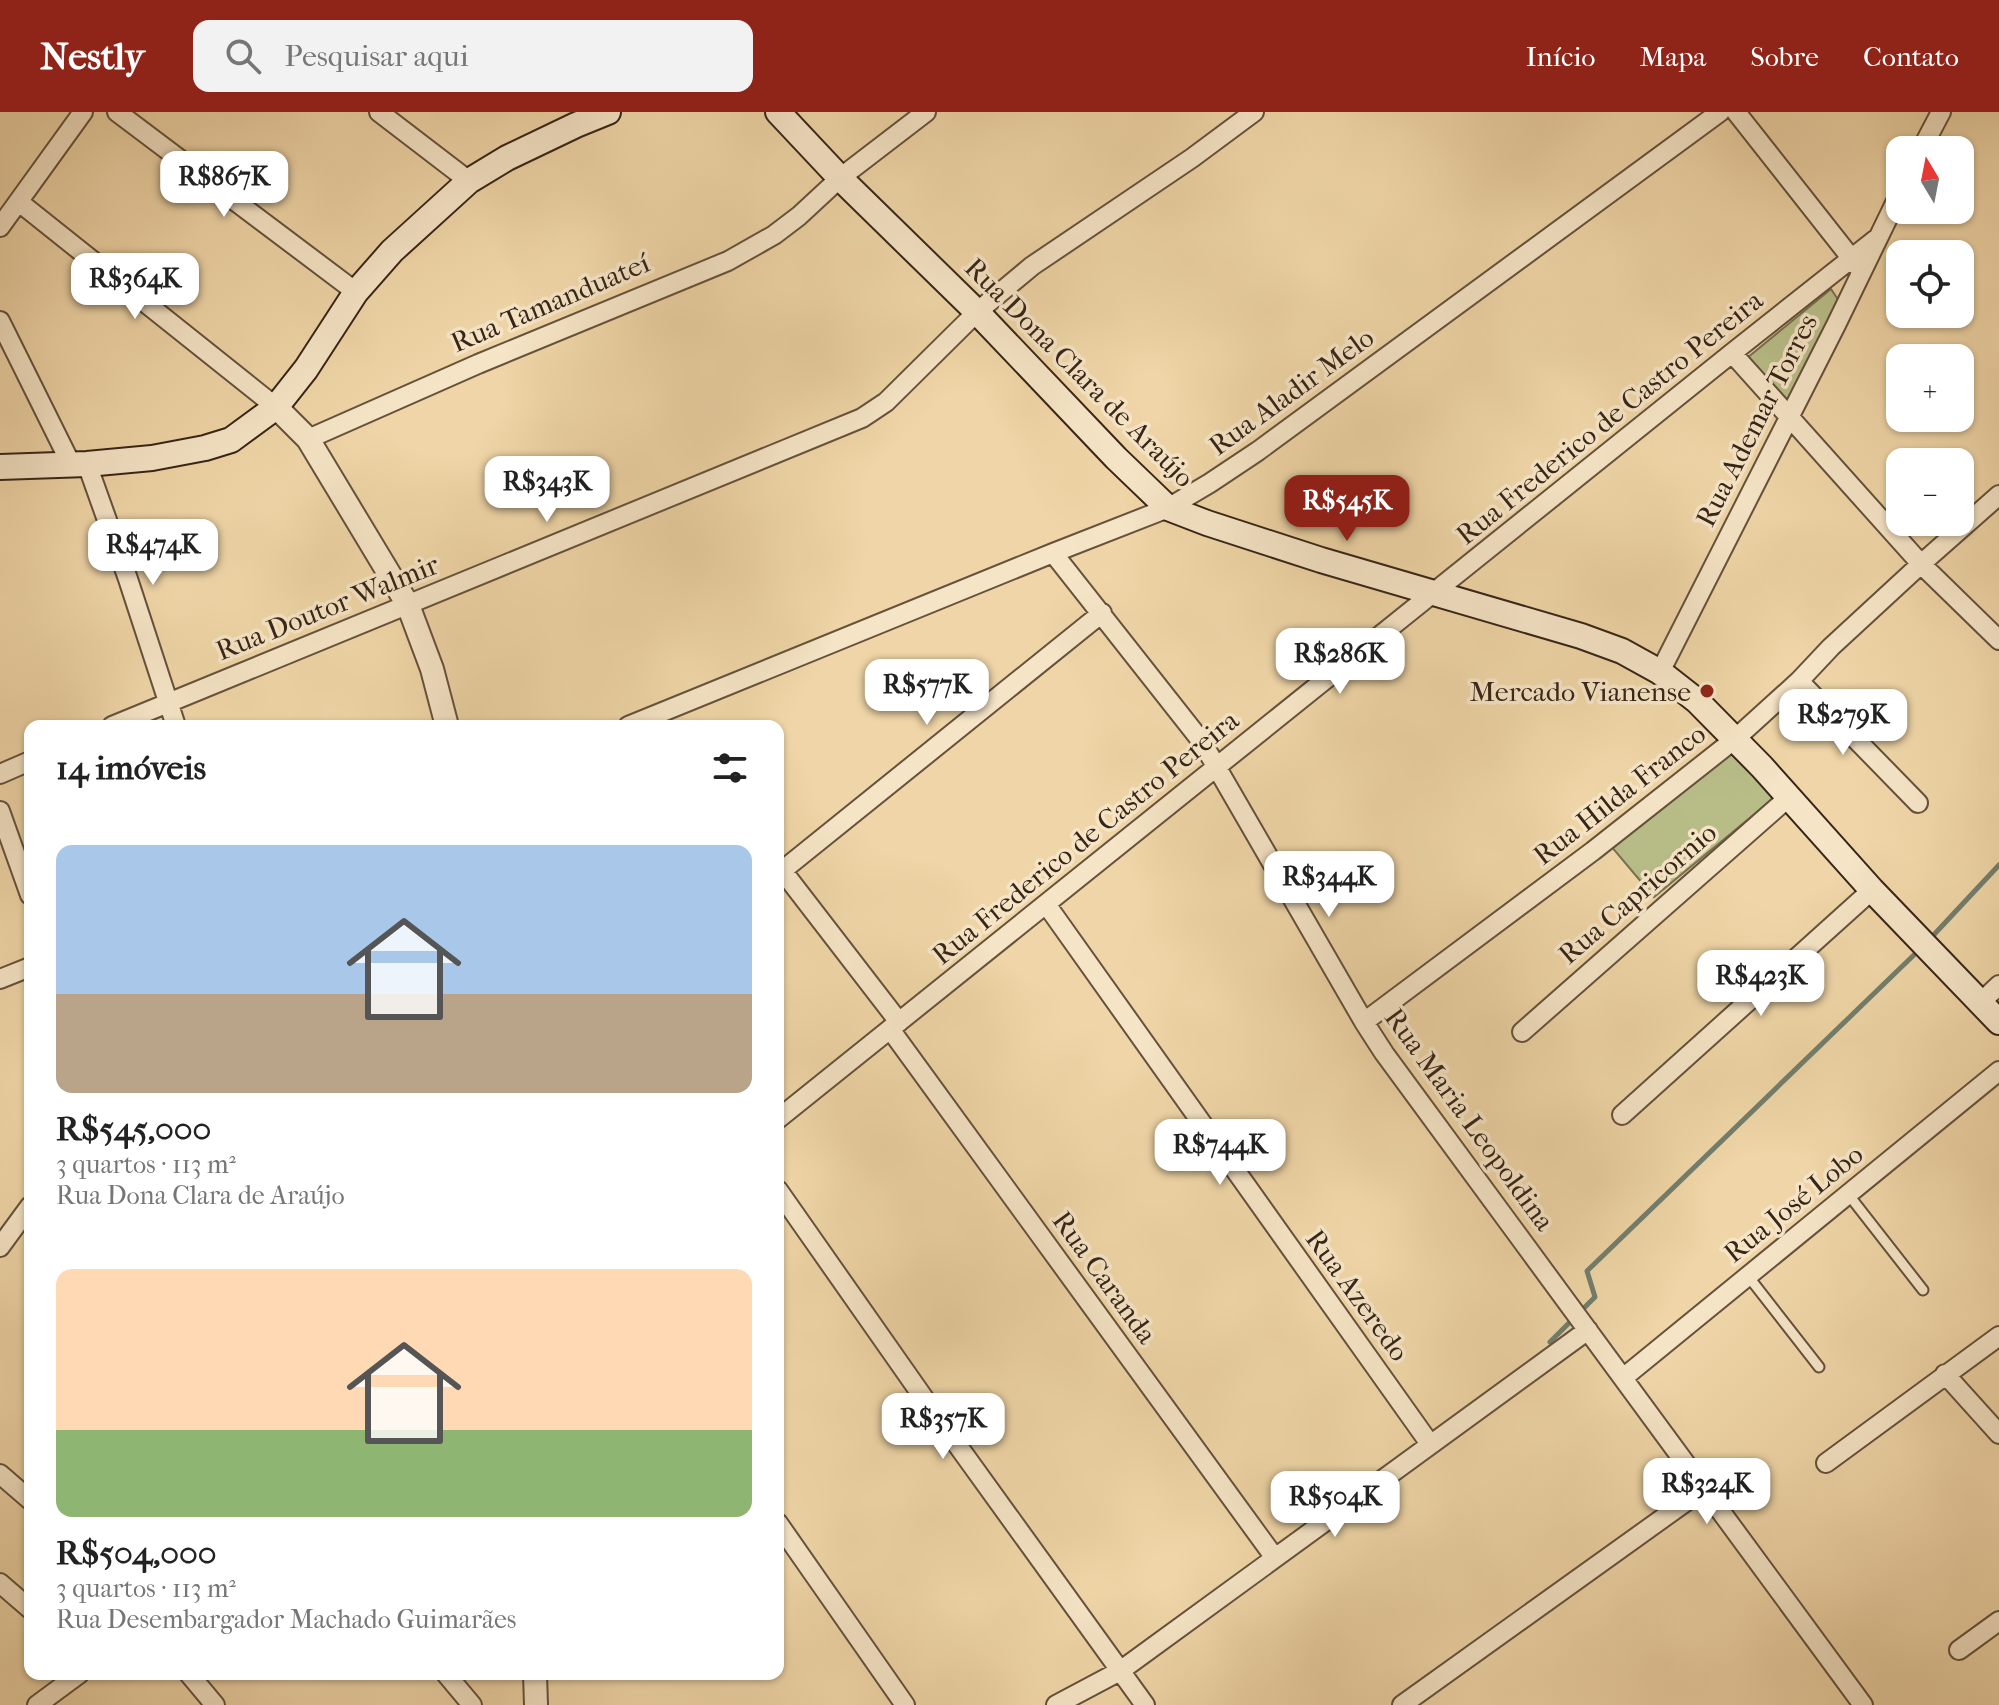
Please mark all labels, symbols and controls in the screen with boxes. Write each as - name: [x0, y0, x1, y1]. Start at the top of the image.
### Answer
- search box: [193, 20, 753, 92]
- text: Nestly: [40, 34, 145, 79]
- icon: search: [221, 34, 265, 78]
- text: Pesquisar aqui: [285, 39, 469, 74]
- text: Início: [1526, 40, 1596, 73]
- text: Mapa: [1640, 40, 1706, 73]
- text: Sobre: [1750, 40, 1819, 73]
- text: Contato: [1863, 40, 1959, 73]
- north arrow: [1886, 136, 1974, 224]
- map controls: [1886, 136, 1974, 536]
- pin: R$867K: [159, 151, 289, 219]
- text: R$867K: [178, 161, 270, 192]
- button: locate: [1886, 240, 1974, 328]
- street label: Rua Tamanduateí: [446, 245, 655, 359]
- street label: Rua Dona Clara de Araújo: [958, 251, 1201, 494]
- pin: R$364K: [70, 253, 200, 321]
- text: R$364K: [89, 263, 181, 294]
- street label: Rua Frederico de Castro Pereira: [1449, 283, 1770, 551]
- street label: Rua Ademar Torres: [1689, 308, 1824, 532]
- street label: Rua Aladir Melo: [1202, 321, 1380, 462]
- button: +: [1886, 344, 1974, 432]
- button: −: [1886, 448, 1974, 536]
- pin: R$343K: [482, 456, 612, 524]
- text: R$343K: [503, 466, 591, 497]
- pin: R$545K: [1282, 475, 1412, 543]
- text: R$545K: [1302, 485, 1392, 516]
- pin: R$474K: [88, 519, 218, 587]
- text: R$474K: [106, 529, 200, 560]
- street label: Rua Doutor Walmir: [211, 548, 443, 667]
- pin: R$286K: [1275, 628, 1405, 696]
- text: R$286K: [1294, 638, 1386, 669]
- pin: R$577K: [862, 659, 992, 727]
- text: R$577K: [883, 669, 971, 700]
- place label: Mercado Vianense: [1470, 675, 1691, 708]
- marker: Mercado Vianense: [1698, 682, 1716, 700]
- pin: R$279K: [1778, 689, 1908, 757]
- text: R$279K: [1797, 699, 1889, 730]
- street label: Rua Frederico de Castro Pereira: [925, 703, 1246, 971]
- street label: Rua Hilda Franco: [1527, 717, 1712, 872]
- icon: filters: [708, 746, 752, 790]
- text: 14 imóveis: [56, 748, 206, 788]
- street label: Rua Capricornio: [1552, 816, 1723, 971]
- pin: R$344K: [1264, 851, 1394, 919]
- text: R$344K: [1282, 861, 1376, 892]
- icon: home: [332, 897, 476, 1041]
- pin: R$423K: [1696, 950, 1826, 1018]
- text: R$423K: [1715, 960, 1807, 991]
- street label: Rua Maria Leopoldina: [1378, 1002, 1562, 1238]
- text: R$545,000: [56, 1109, 211, 1149]
- pin: R$744K: [1155, 1119, 1285, 1187]
- text: R$744K: [1173, 1129, 1267, 1160]
- street label: Rua José Lobo: [1717, 1137, 1869, 1269]
- text: 3 quartos · 113 m²: [56, 1149, 236, 1180]
- text: Rua Dona Clara de Araújo: [56, 1180, 345, 1211]
- street label: Rua Caranda: [1046, 1205, 1164, 1351]
- street label: Rua Azeredo: [1299, 1223, 1416, 1367]
- icon: home: [332, 1321, 476, 1465]
- pin: R$357K: [878, 1393, 1008, 1461]
- text: R$357K: [900, 1403, 986, 1434]
- pin: R$324K: [1642, 1458, 1772, 1526]
- text: R$324K: [1661, 1468, 1753, 1499]
- pin: R$504K: [1270, 1471, 1400, 1539]
- text: R$504K: [1289, 1481, 1381, 1512]
- text: R$504,000: [56, 1533, 217, 1573]
- text: 3 quartos · 113 m²: [56, 1573, 236, 1604]
- text: Rua Desembargador Machado Guimarães: [56, 1604, 516, 1635]

